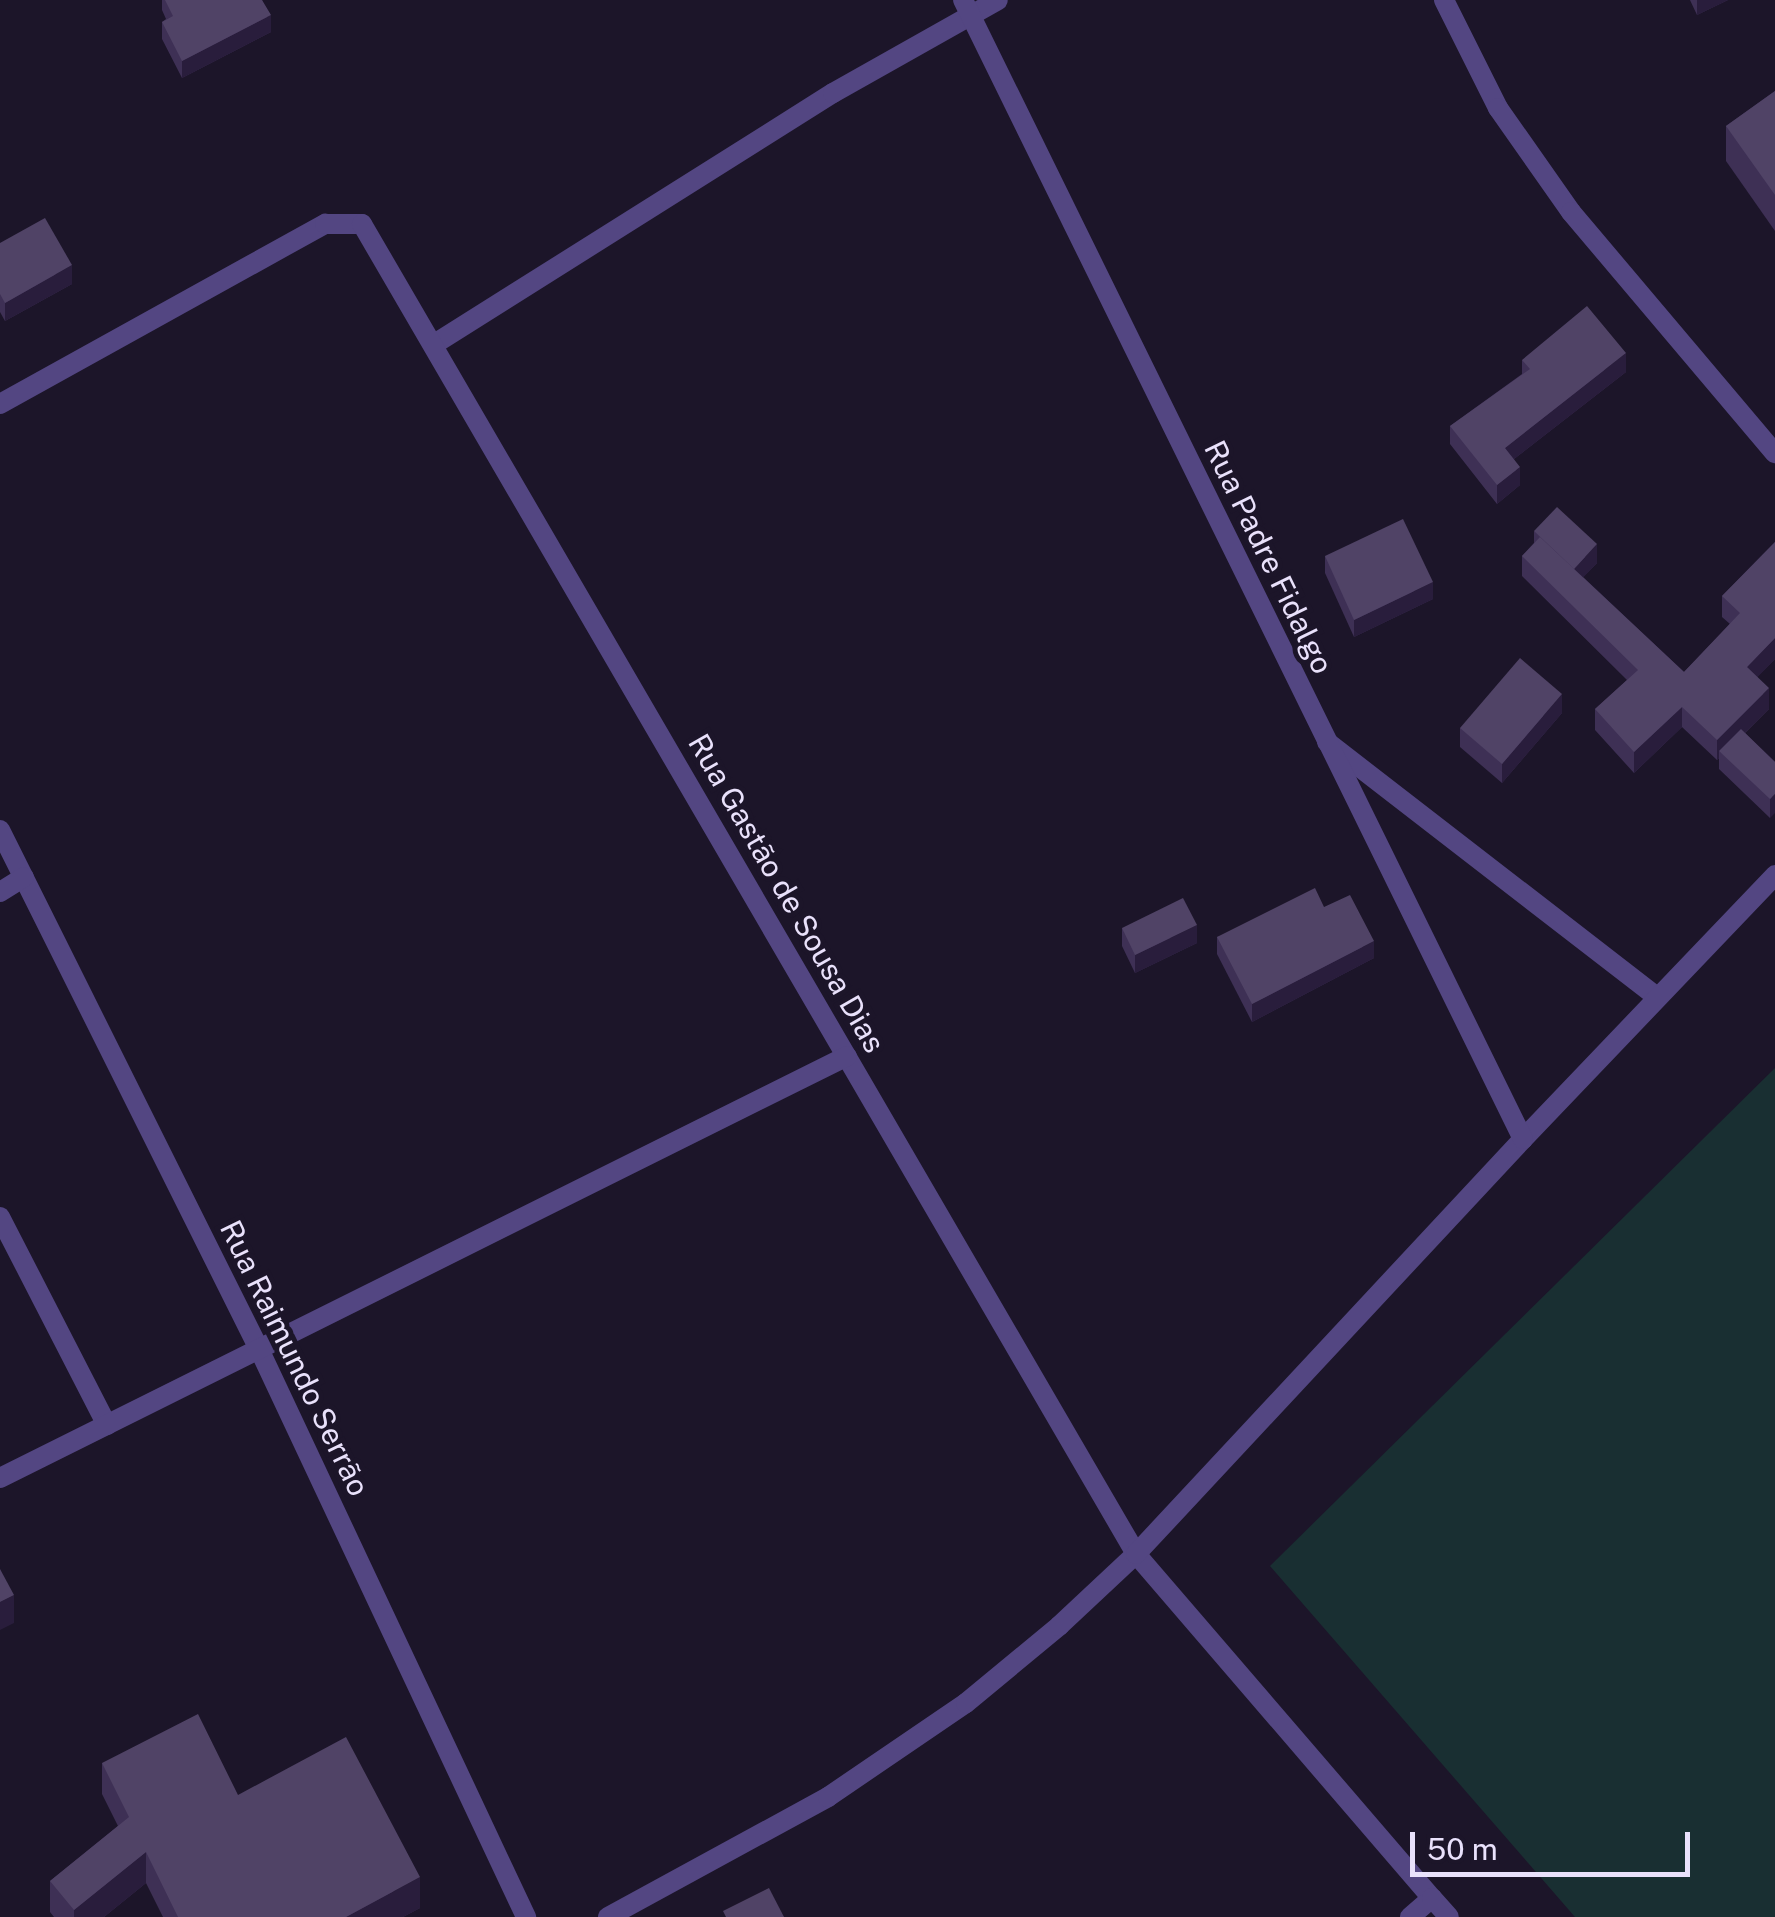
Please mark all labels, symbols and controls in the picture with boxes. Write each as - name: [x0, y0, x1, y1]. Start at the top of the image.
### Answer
- street label: Rua Padre Fidalgo: [1197, 435, 1341, 679]
- street label: Rua Gastão de Sousa Dias: [681, 727, 893, 1059]
- street label: Rua Raimundo Serrão: [213, 1214, 377, 1502]
- scale bar: [1415, 1812, 1695, 1874]
- text: 50 m: [1427, 1831, 1498, 1867]

